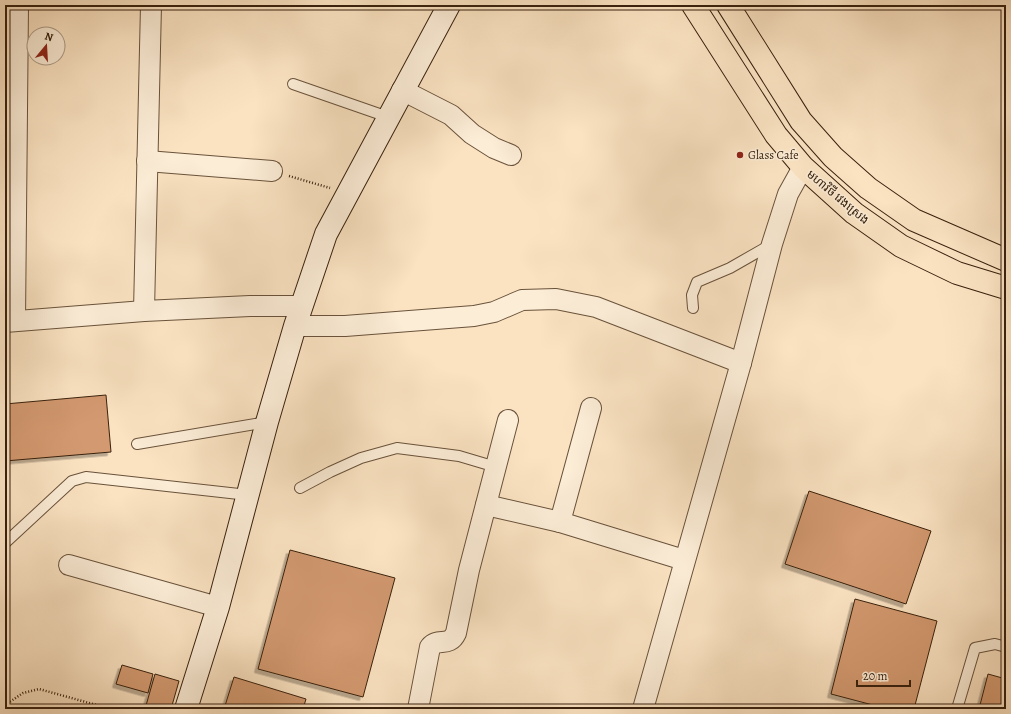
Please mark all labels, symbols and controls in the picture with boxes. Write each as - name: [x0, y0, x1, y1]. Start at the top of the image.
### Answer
- north arrow: [26, 26, 66, 66]
- text: N: [43, 29, 55, 45]
- place label: Glass Cafe: [748, 147, 799, 163]
- marker: Glass Cafe: [735, 150, 745, 160]
- street label: មហាវិថី វេងស្រេង: [803, 166, 873, 228]
- scale bar: [857, 662, 910, 688]
- text: 20 m: [863, 668, 887, 684]

